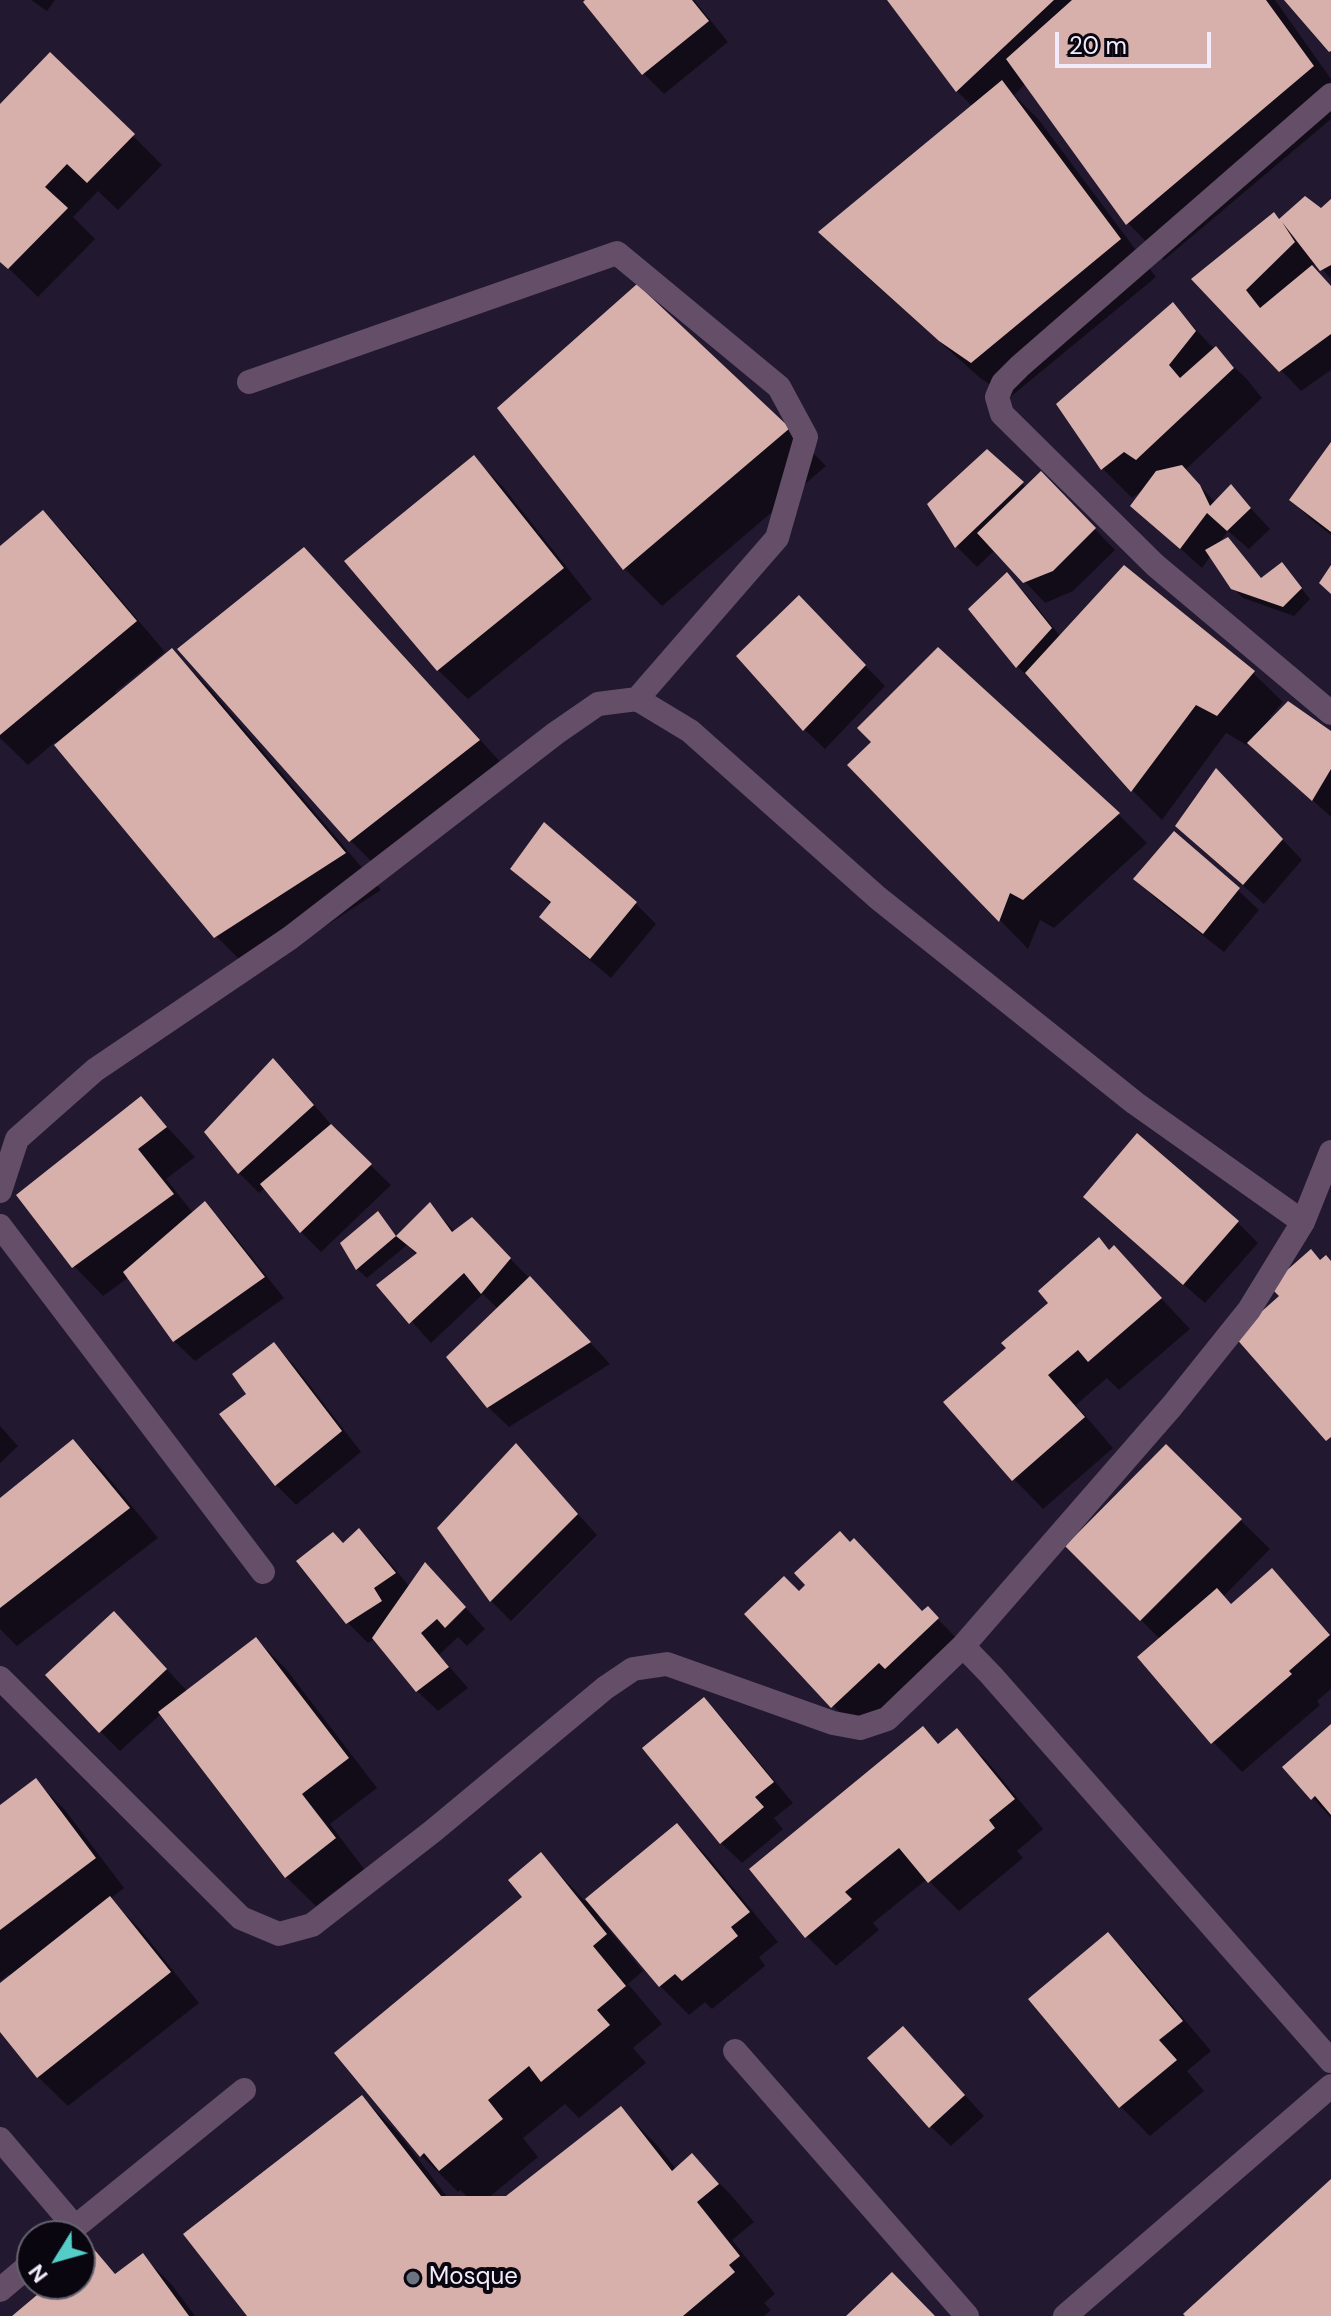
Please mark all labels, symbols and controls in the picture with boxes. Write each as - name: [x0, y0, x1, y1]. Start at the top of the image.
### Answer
- scale bar: [1059, 16, 1215, 66]
- text: 20 m: [1069, 30, 1127, 61]
- north arrow: [16, 2220, 96, 2300]
- text: N: [22, 2258, 54, 2289]
- place label: Mosque: [429, 2264, 518, 2292]
- marker: Mosque: [404, 2269, 422, 2287]

